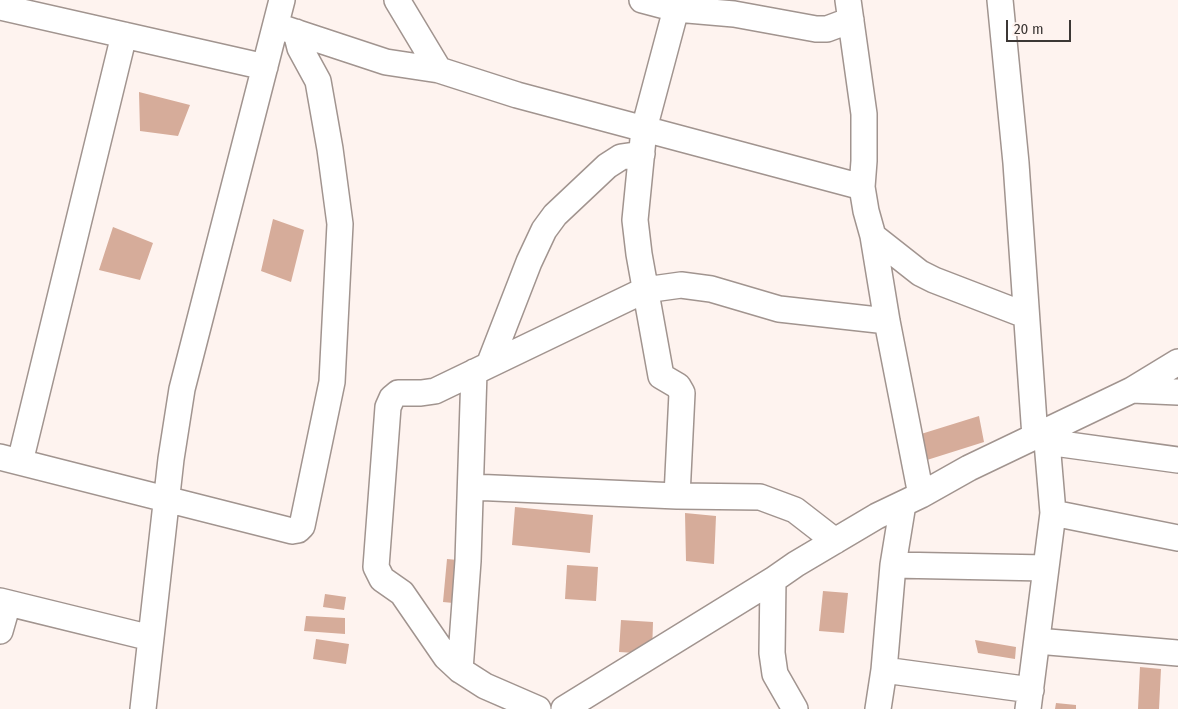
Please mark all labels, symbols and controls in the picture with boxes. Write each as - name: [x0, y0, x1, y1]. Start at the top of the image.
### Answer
- scale bar: [1008, 10, 1073, 42]
- text: 20 m: [1014, 20, 1044, 38]

